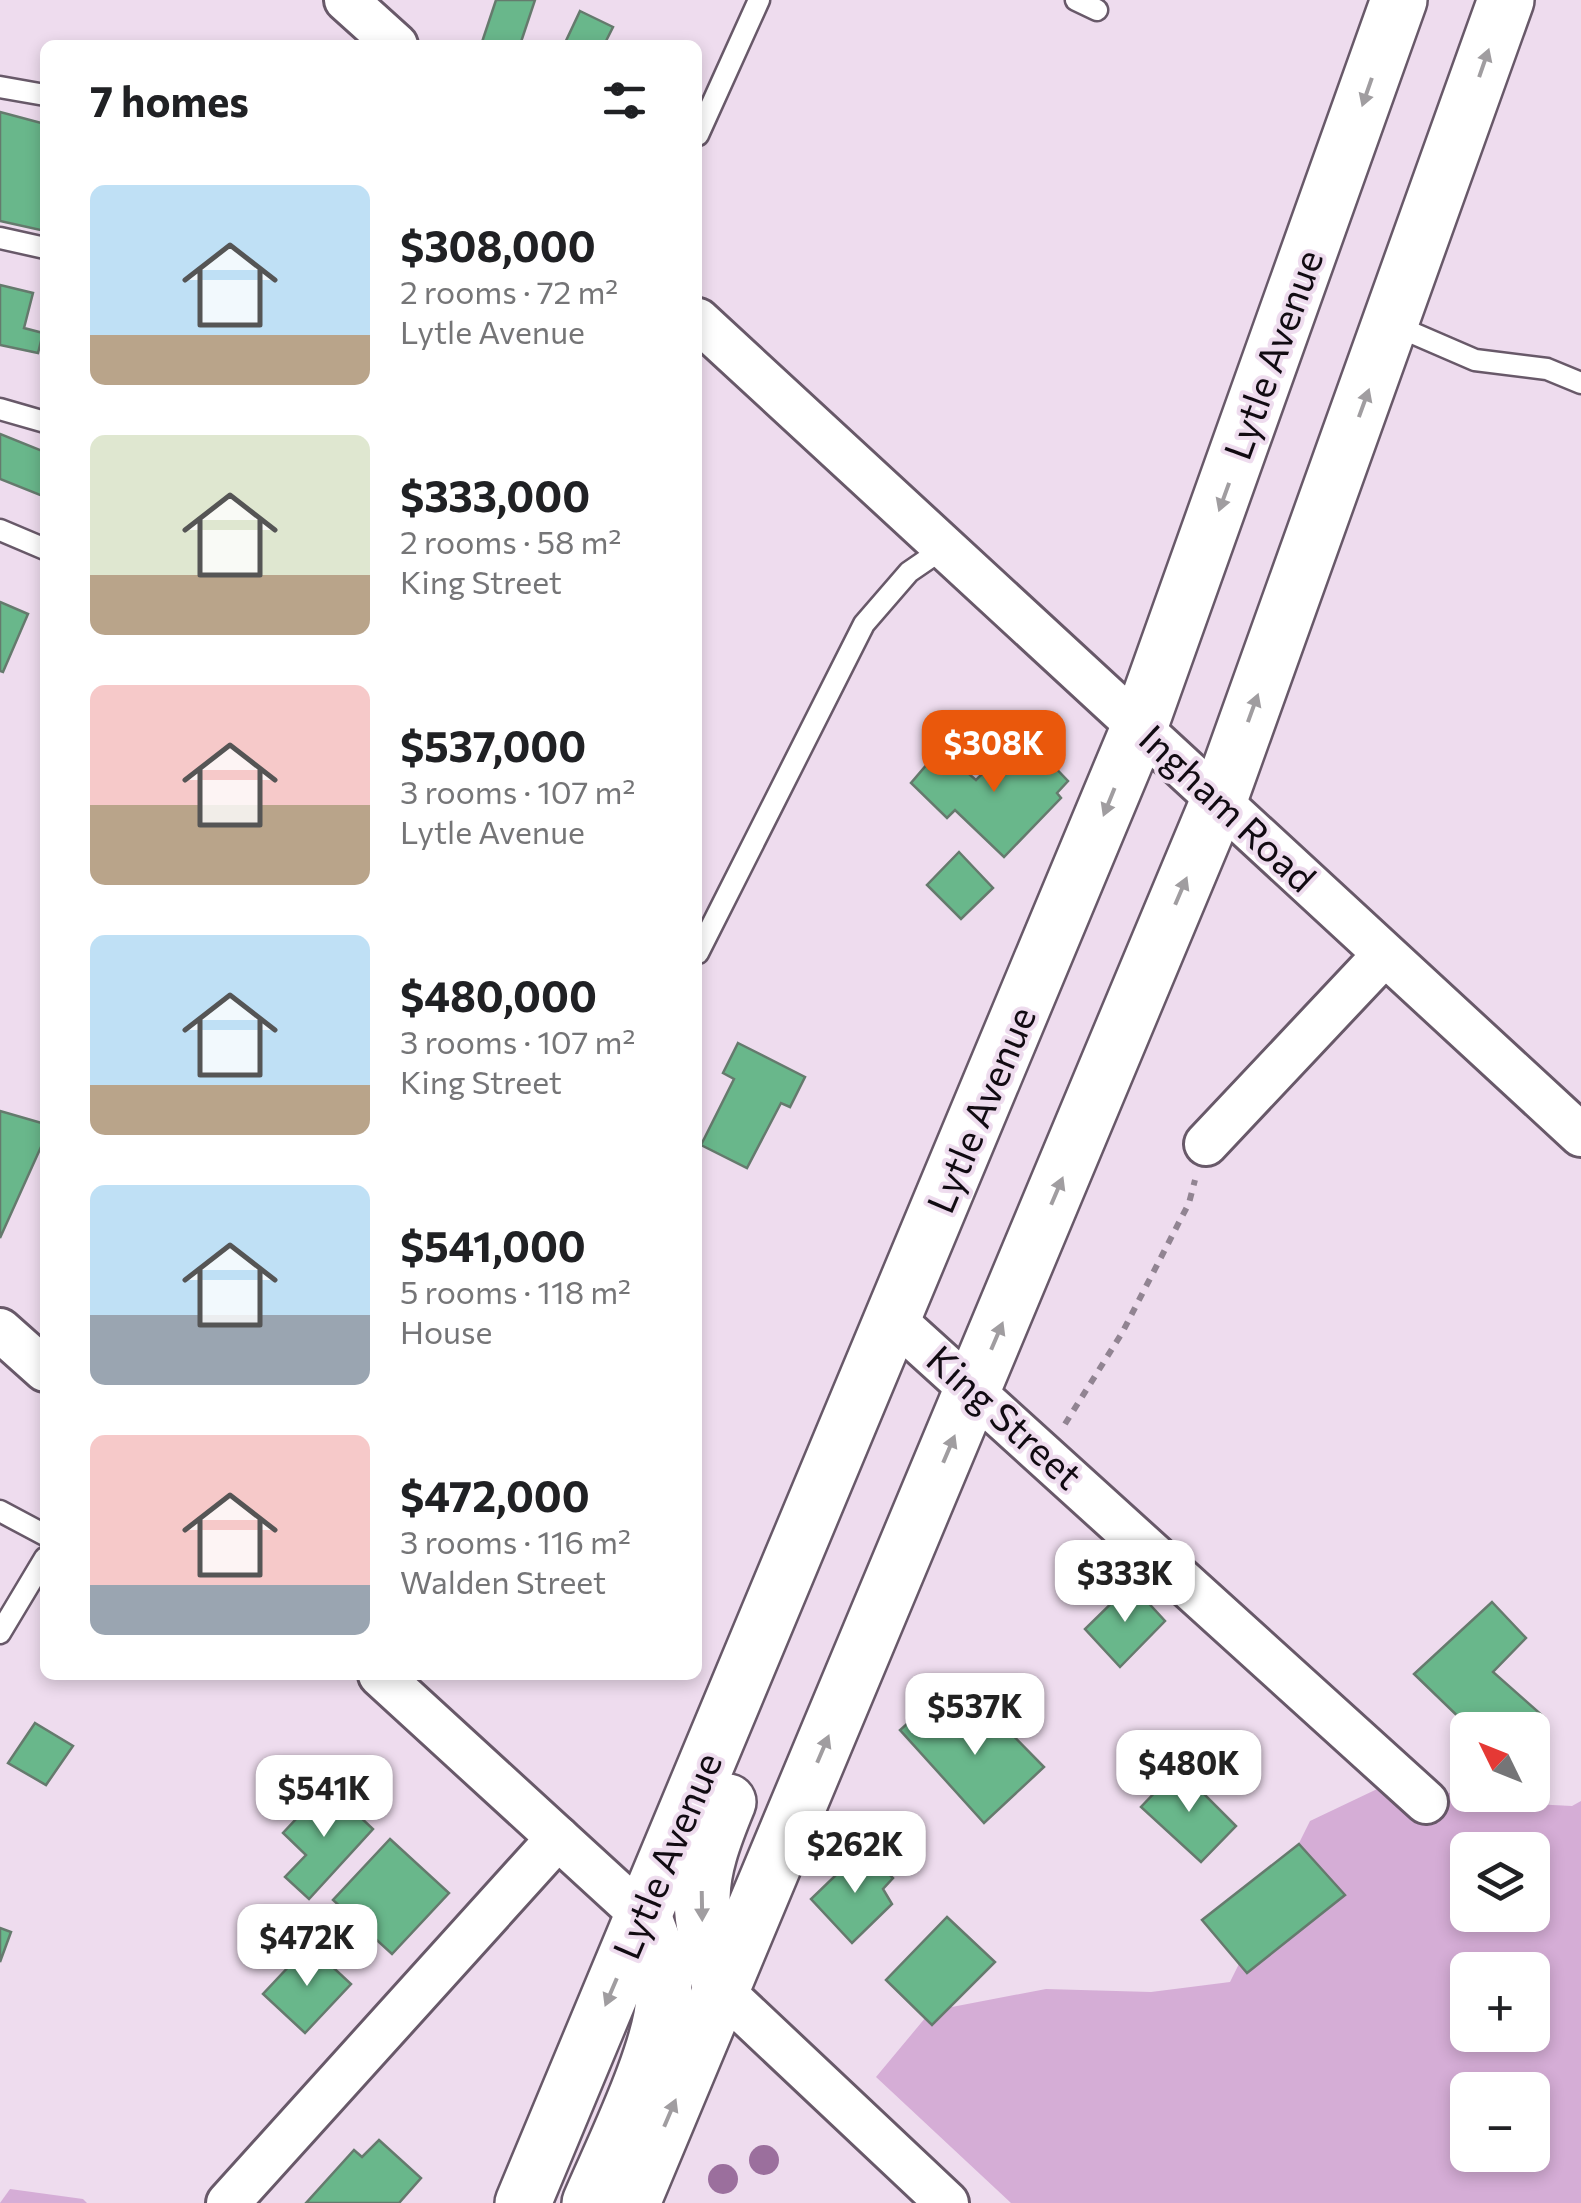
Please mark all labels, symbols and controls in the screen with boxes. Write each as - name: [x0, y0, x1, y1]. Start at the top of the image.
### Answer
- one-way arrow: [1477, 48, 1492, 78]
- icon: filters: [597, 73, 652, 128]
- text: 7 homes: [90, 74, 249, 126]
- one-way arrow: [1359, 77, 1374, 107]
- text: $308,000: [400, 219, 596, 271]
- icon: home: [170, 225, 290, 345]
- street label: Lytle Avenue: [1212, 243, 1331, 465]
- text: 2 rooms · 72 m²: [400, 271, 618, 311]
- text: Lytle Avenue: [400, 311, 585, 351]
- one-way arrow: [1357, 387, 1372, 417]
- text: $333,000: [400, 469, 590, 521]
- icon: home: [170, 475, 290, 595]
- one-way arrow: [1216, 483, 1231, 513]
- text: 2 rooms · 58 m²: [400, 521, 621, 561]
- text: King Street: [400, 561, 562, 601]
- one-way arrow: [1246, 693, 1261, 723]
- pin: $308K: [924, 710, 1064, 795]
- street label: Ingham Road: [1131, 714, 1327, 901]
- text: $537,000: [400, 719, 586, 771]
- text: $308K: [944, 722, 1044, 762]
- icon: home: [170, 725, 290, 845]
- text: 3 rooms · 107 m²: [400, 771, 635, 811]
- one-way arrow: [1101, 787, 1117, 817]
- text: Lytle Avenue: [400, 811, 585, 851]
- one-way arrow: [1174, 876, 1190, 906]
- text: $480,000: [400, 969, 597, 1021]
- icon: home: [170, 975, 290, 1095]
- street label: Lytle Avenue: [915, 999, 1044, 1219]
- text: 3 rooms · 107 m²: [400, 1021, 635, 1061]
- text: King Street: [400, 1061, 562, 1101]
- one-way arrow: [1049, 1176, 1065, 1206]
- text: $541,000: [400, 1219, 586, 1271]
- icon: home: [170, 1225, 290, 1345]
- text: 5 rooms · 118 m²: [400, 1271, 631, 1311]
- text: House: [400, 1311, 492, 1351]
- one-way arrow: [989, 1321, 1005, 1350]
- street label: King Street: [918, 1334, 1093, 1498]
- one-way arrow: [941, 1435, 957, 1464]
- text: $472,000: [400, 1469, 590, 1521]
- icon: home: [170, 1475, 290, 1595]
- text: 3 rooms · 116 m²: [400, 1521, 631, 1561]
- pin: $333K: [1055, 1540, 1195, 1625]
- text: $333K: [1077, 1552, 1173, 1592]
- text: Walden Street: [400, 1561, 606, 1601]
- pin: $537K: [905, 1673, 1045, 1758]
- text: $537K: [927, 1685, 1023, 1725]
- north arrow: [1450, 1712, 1550, 1812]
- map controls: [1450, 1712, 1550, 2172]
- pin: $480K: [1119, 1730, 1259, 1815]
- one-way arrow: [815, 1734, 831, 1764]
- text: $480K: [1138, 1742, 1240, 1782]
- street label: Lytle Avenue: [601, 1745, 730, 1965]
- pin: $541K: [254, 1755, 394, 1840]
- text: $541K: [278, 1767, 370, 1807]
- pin: $262K: [785, 1811, 925, 1896]
- text: $262K: [807, 1823, 903, 1863]
- button: layers: [1450, 1832, 1550, 1932]
- one-way arrow: [695, 1891, 711, 1923]
- pin: $472K: [237, 1904, 377, 1989]
- text: $472K: [259, 1916, 355, 1956]
- button: +: [1450, 1952, 1550, 2052]
- one-way arrow: [603, 1977, 619, 2007]
- button: −: [1450, 2072, 1550, 2172]
- one-way arrow: [662, 2098, 678, 2128]

